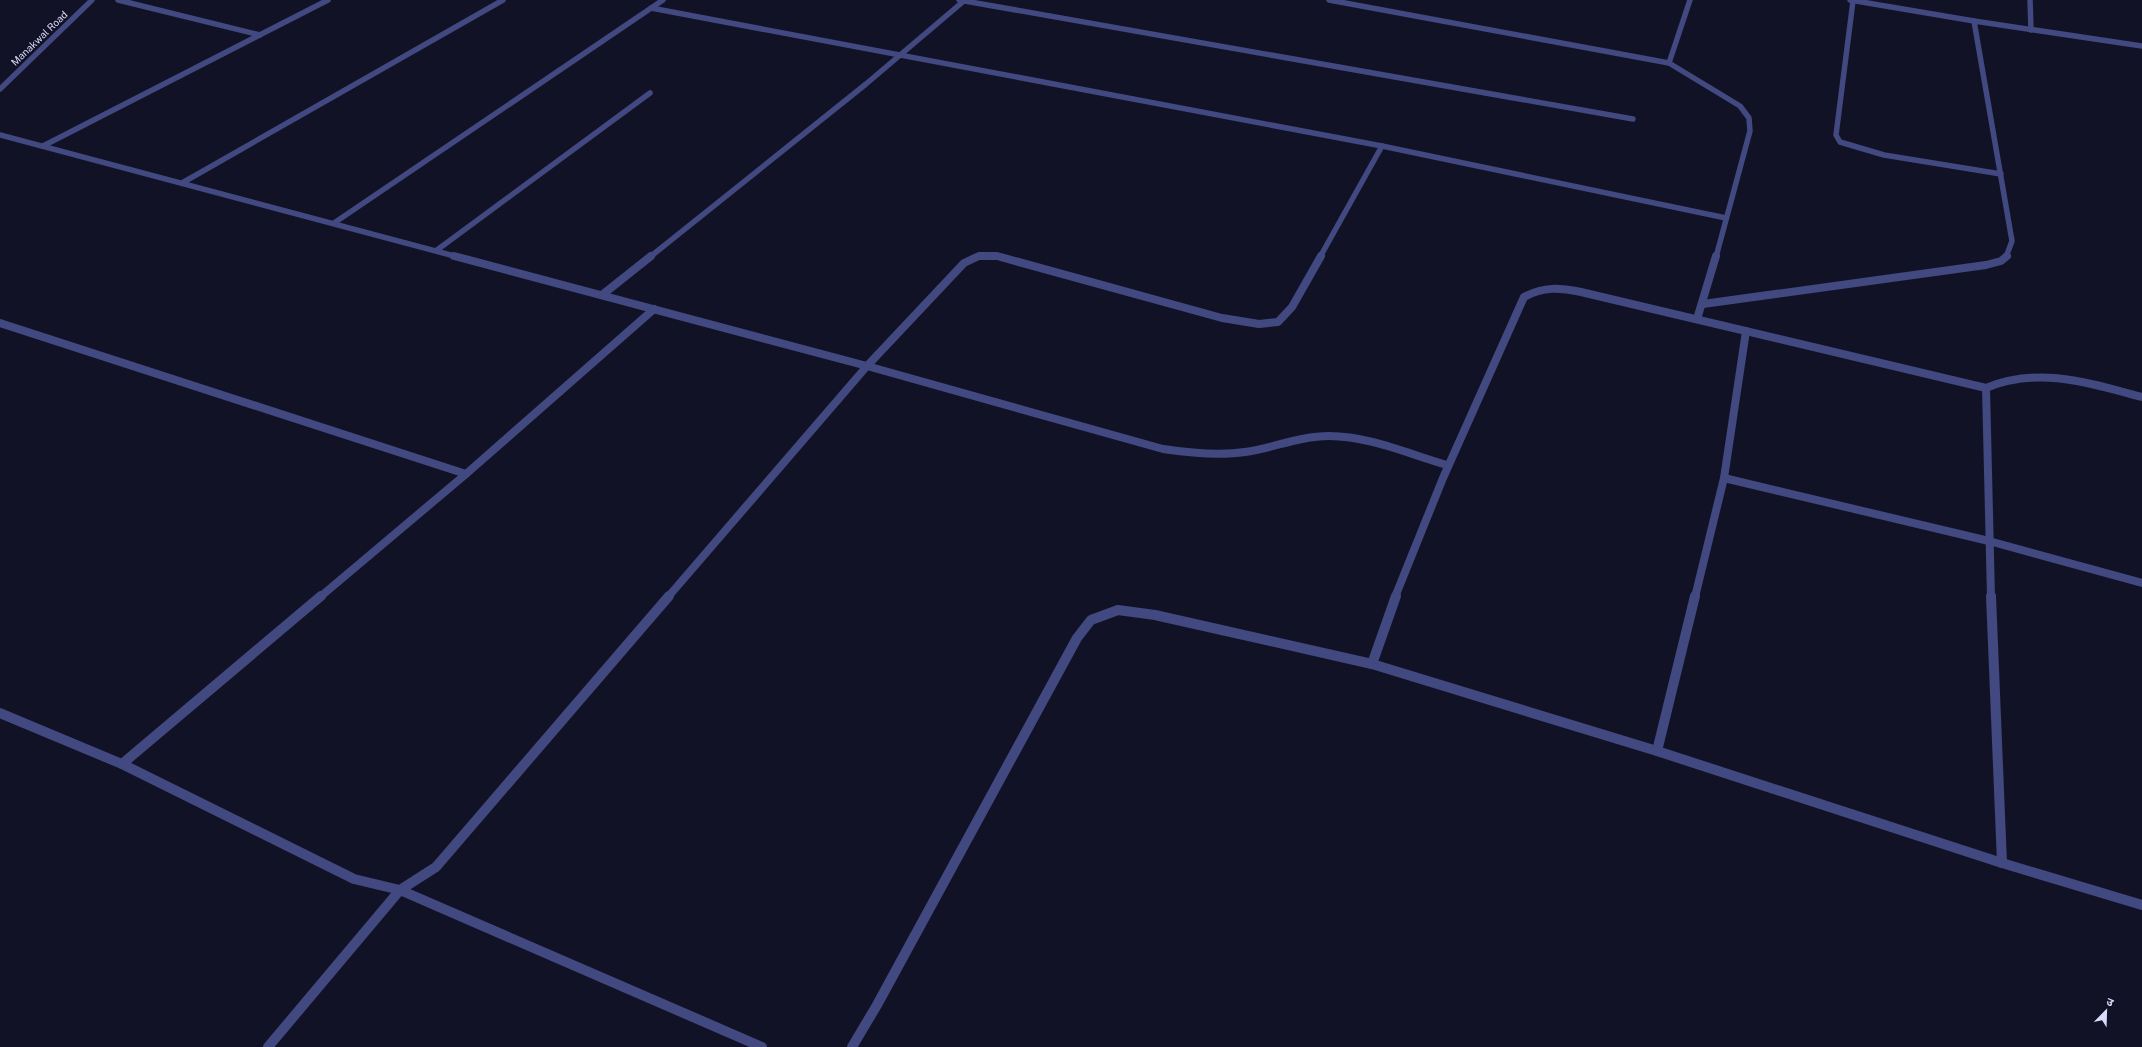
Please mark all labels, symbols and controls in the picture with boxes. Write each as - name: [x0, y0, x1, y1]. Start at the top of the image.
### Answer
- street label: Manakwal Road: [8, 8, 70, 68]
- north arrow: [2086, 991, 2126, 1031]
- text: उ: [2105, 995, 2116, 1009]

